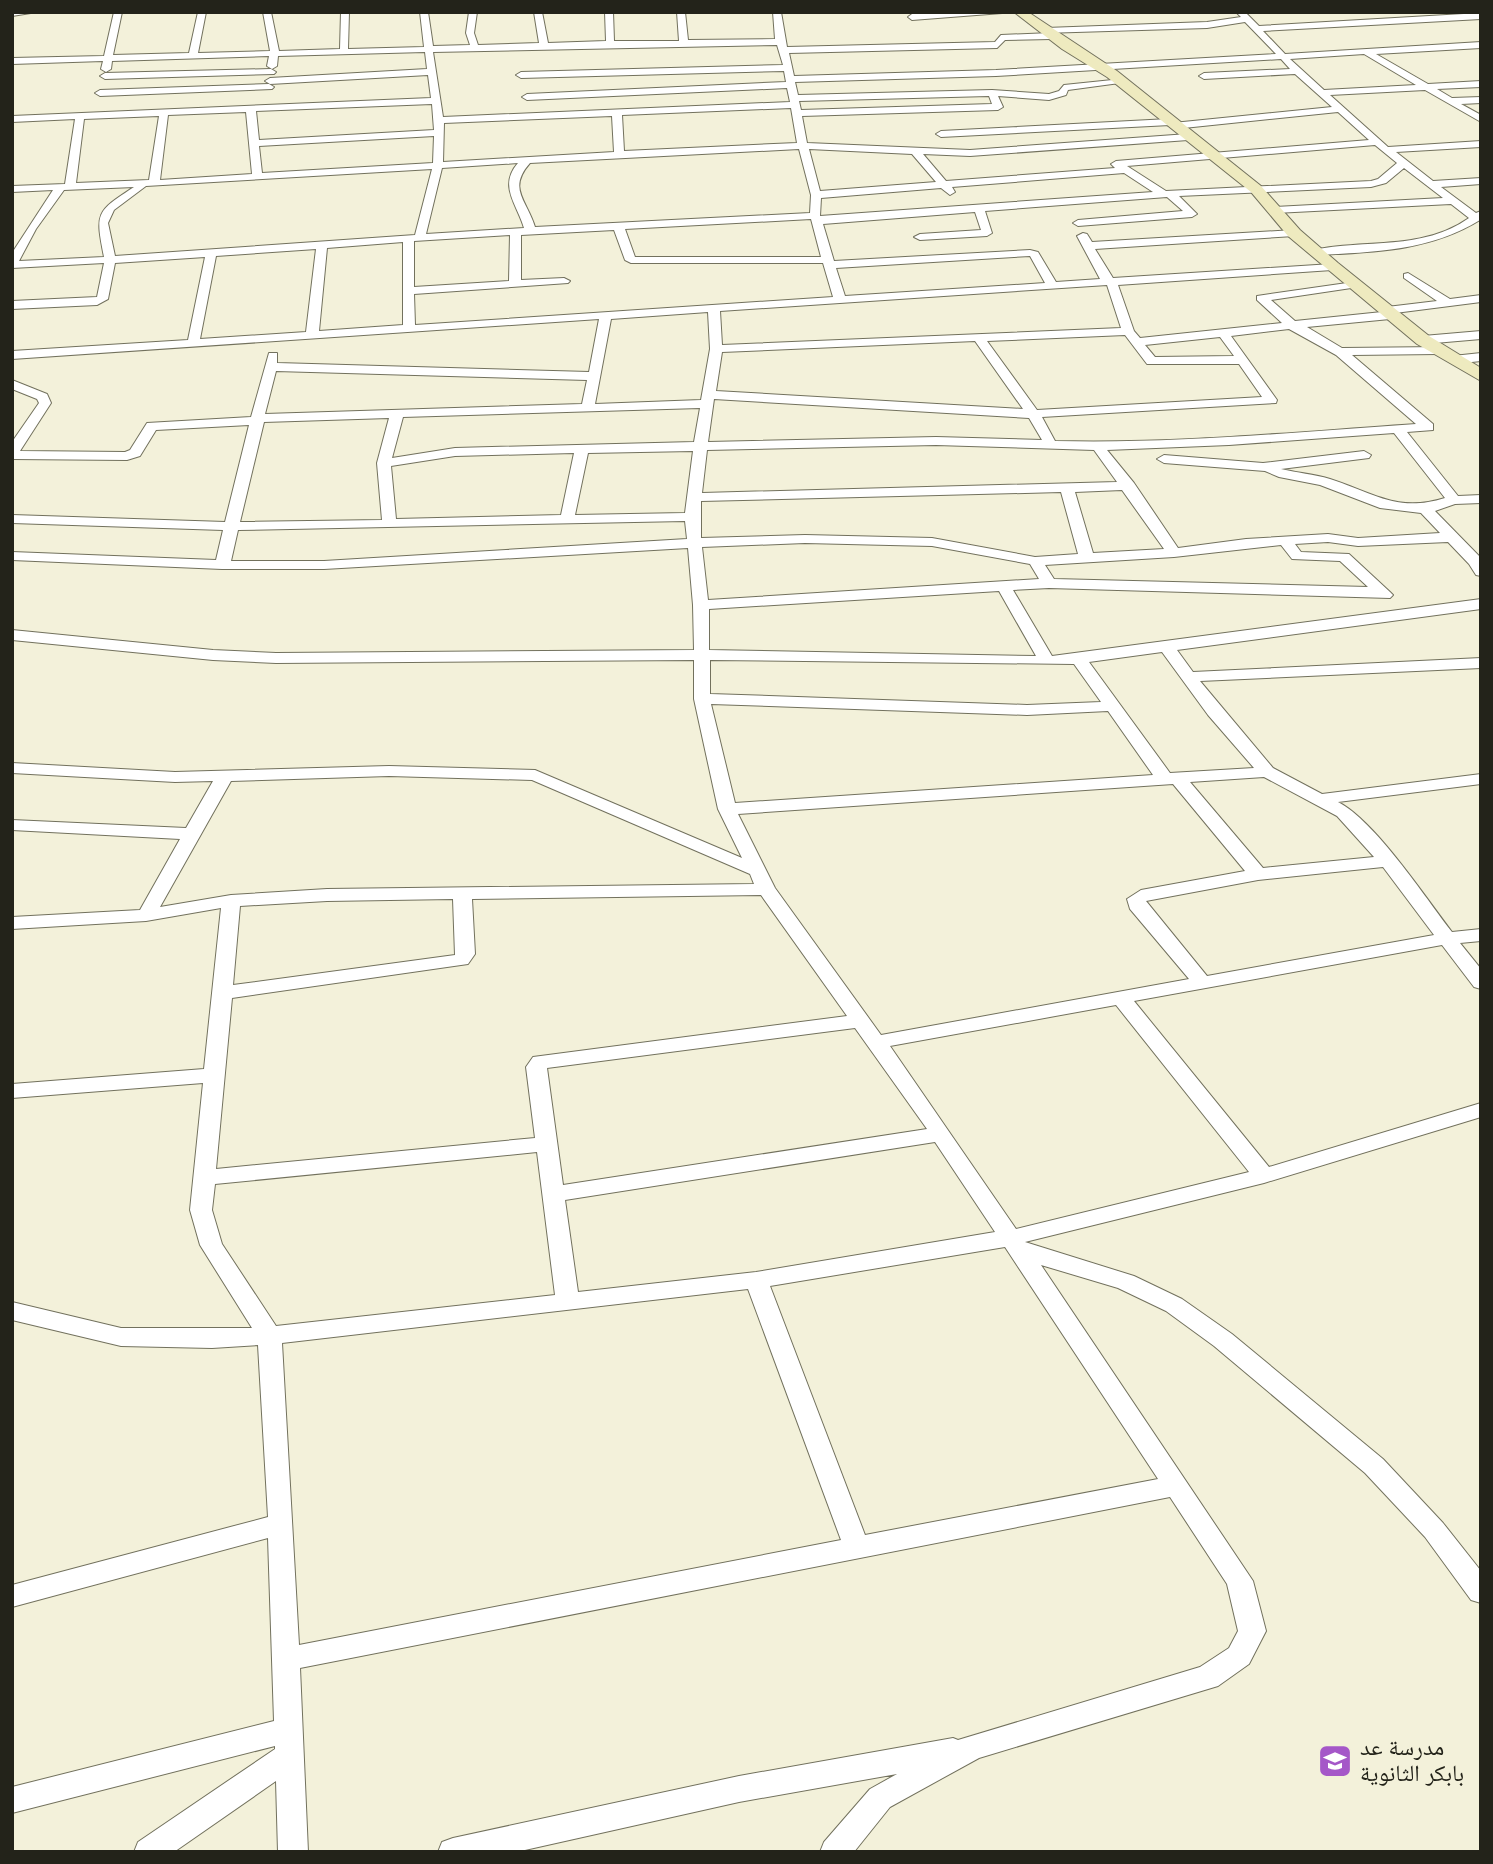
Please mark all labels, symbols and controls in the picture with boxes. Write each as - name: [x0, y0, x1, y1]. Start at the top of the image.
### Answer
- place label: مدرسة عد بابكر الثانوية: [1360, 1734, 1464, 1788]
- school or university icon: مدرسة عد بابكر الثانوية: [1316, 1742, 1354, 1780]

